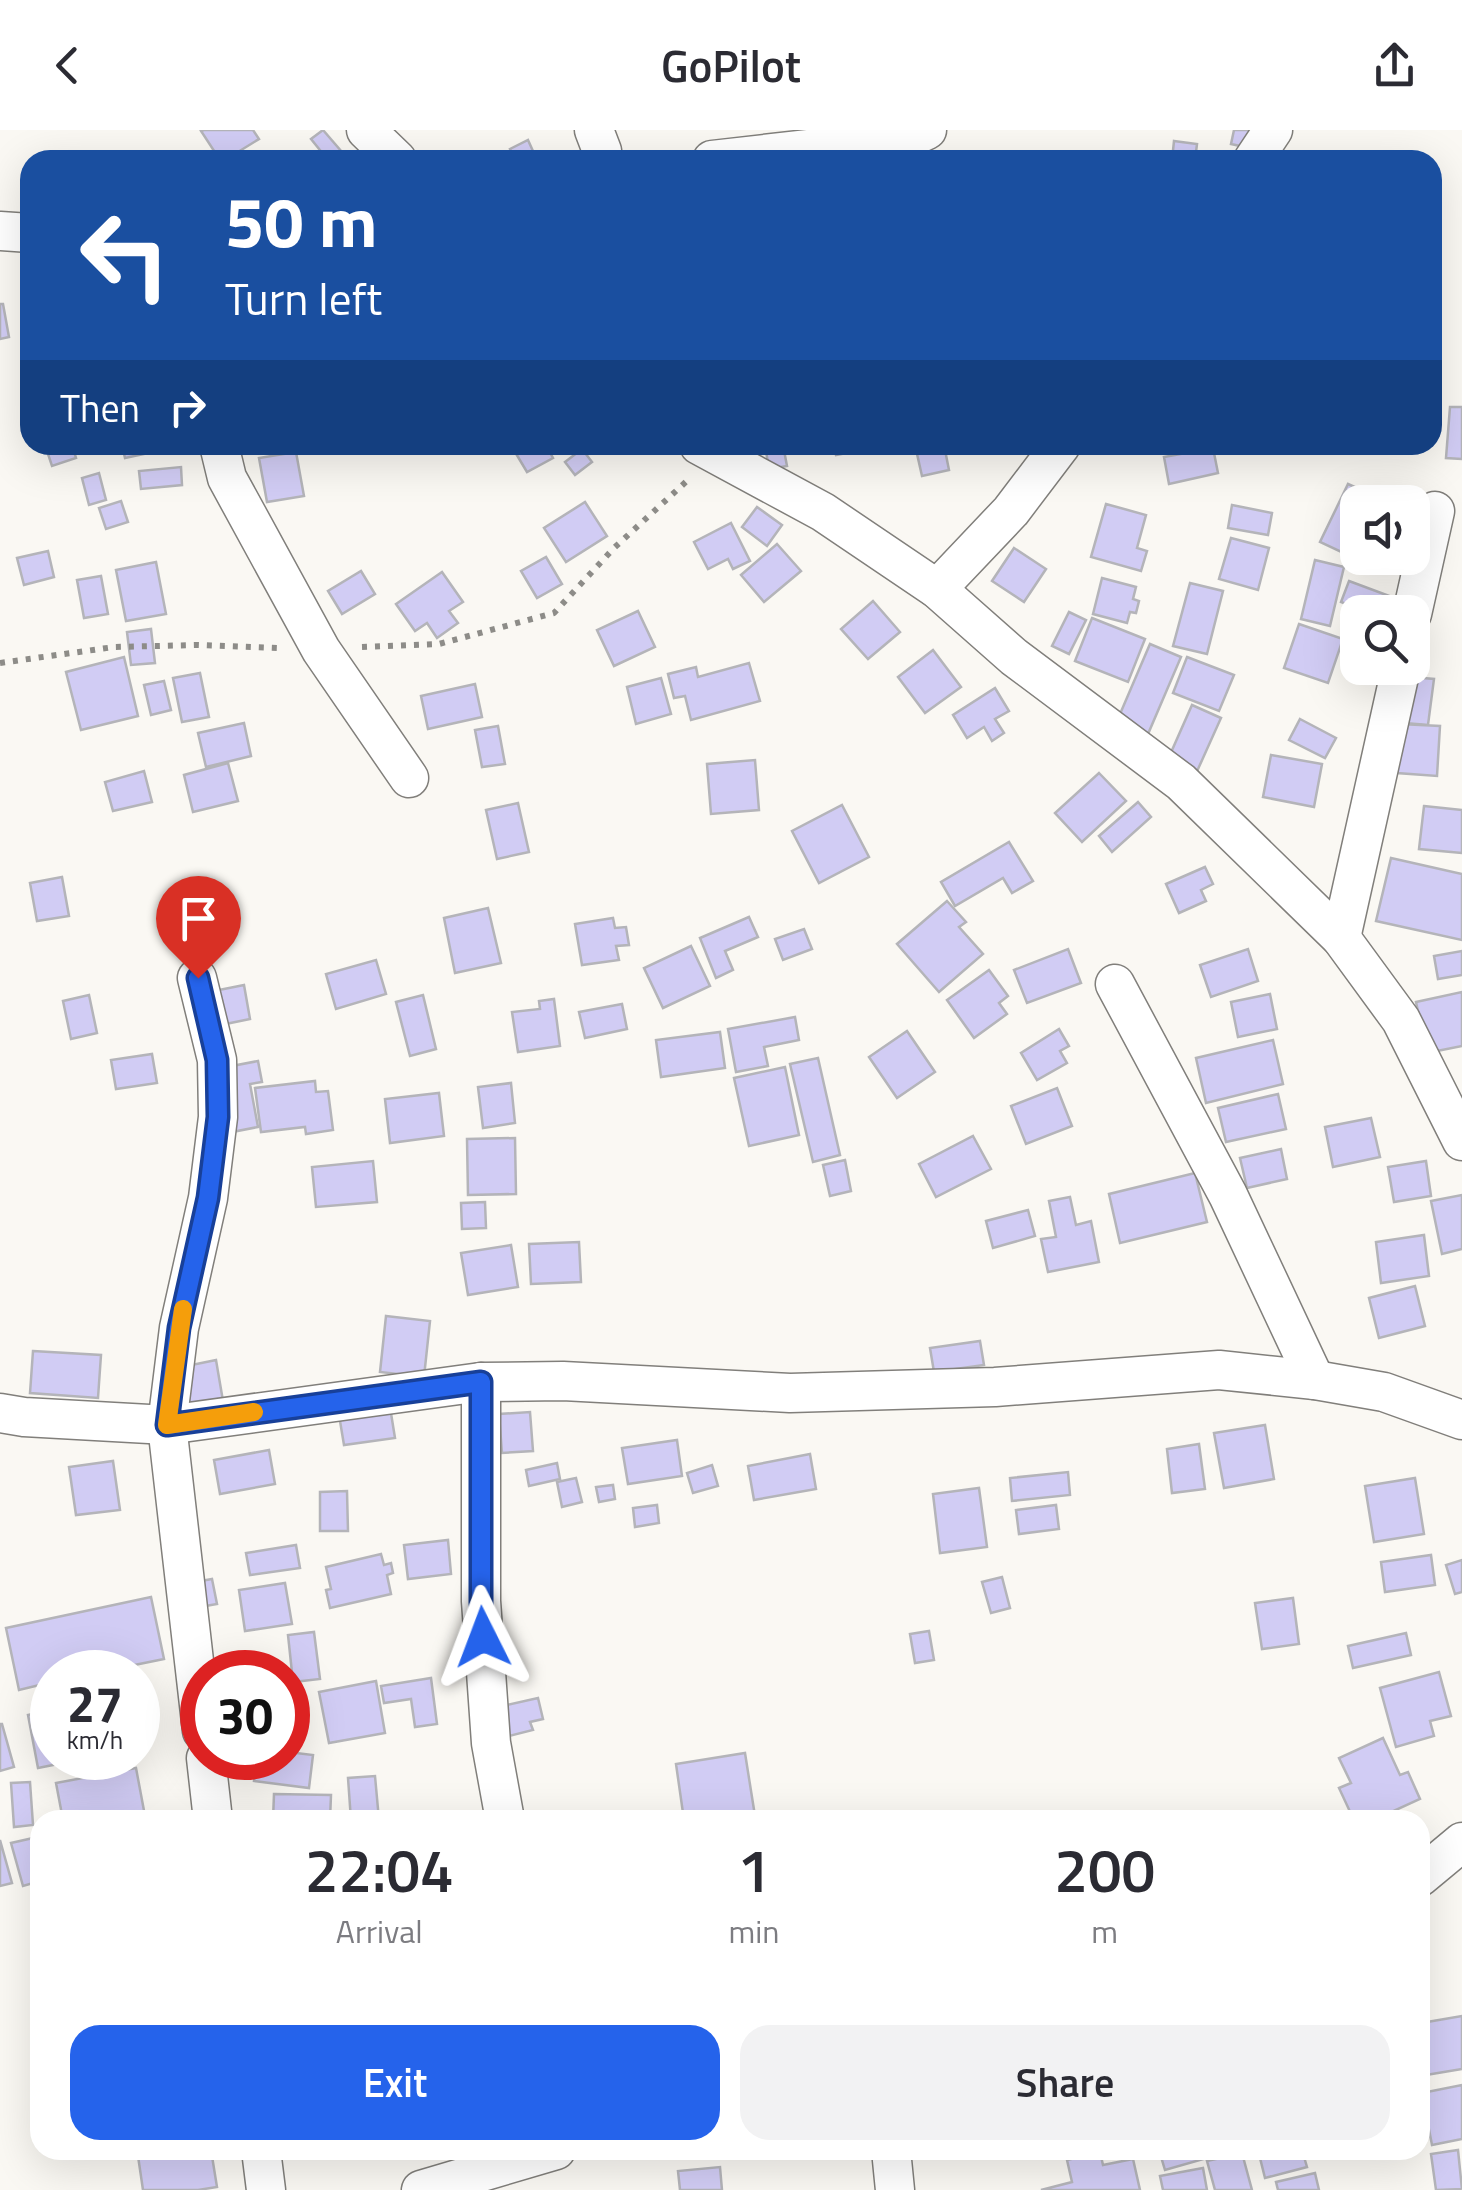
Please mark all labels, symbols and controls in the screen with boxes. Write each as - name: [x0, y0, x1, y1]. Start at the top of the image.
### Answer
- text: GoPilot: [661, 31, 801, 99]
- icon: back: [40, 38, 95, 93]
- icon: share: [1367, 38, 1422, 93]
- text: 50 m: [225, 168, 378, 274]
- icon: left: [60, 190, 190, 320]
- text: Turn left: [225, 264, 382, 332]
- text: Then: [60, 379, 140, 437]
- icon: right: [160, 380, 215, 435]
- map controls: [1340, 485, 1430, 685]
- button: sound: [1340, 485, 1430, 575]
- button: search: [1340, 595, 1430, 685]
- pin: [156, 876, 241, 979]
- icon: arrive: [171, 891, 226, 946]
- position arrow: [431, 1585, 535, 1689]
- speed limit sign: 30: [180, 1650, 310, 1780]
- text: 27: [67, 1665, 123, 1741]
- text: km/h: [67, 1721, 123, 1759]
- text: 22:04: [305, 1824, 454, 1915]
- text: 1: [737, 1824, 771, 1915]
- text: 200: [1054, 1824, 1155, 1915]
- text: Arrival: [336, 1907, 423, 1955]
- text: min: [728, 1907, 779, 1955]
- text: m: [1091, 1907, 1118, 1955]
- button: Exit: [70, 2025, 720, 2140]
- button: Share: [740, 2025, 1390, 2140]

